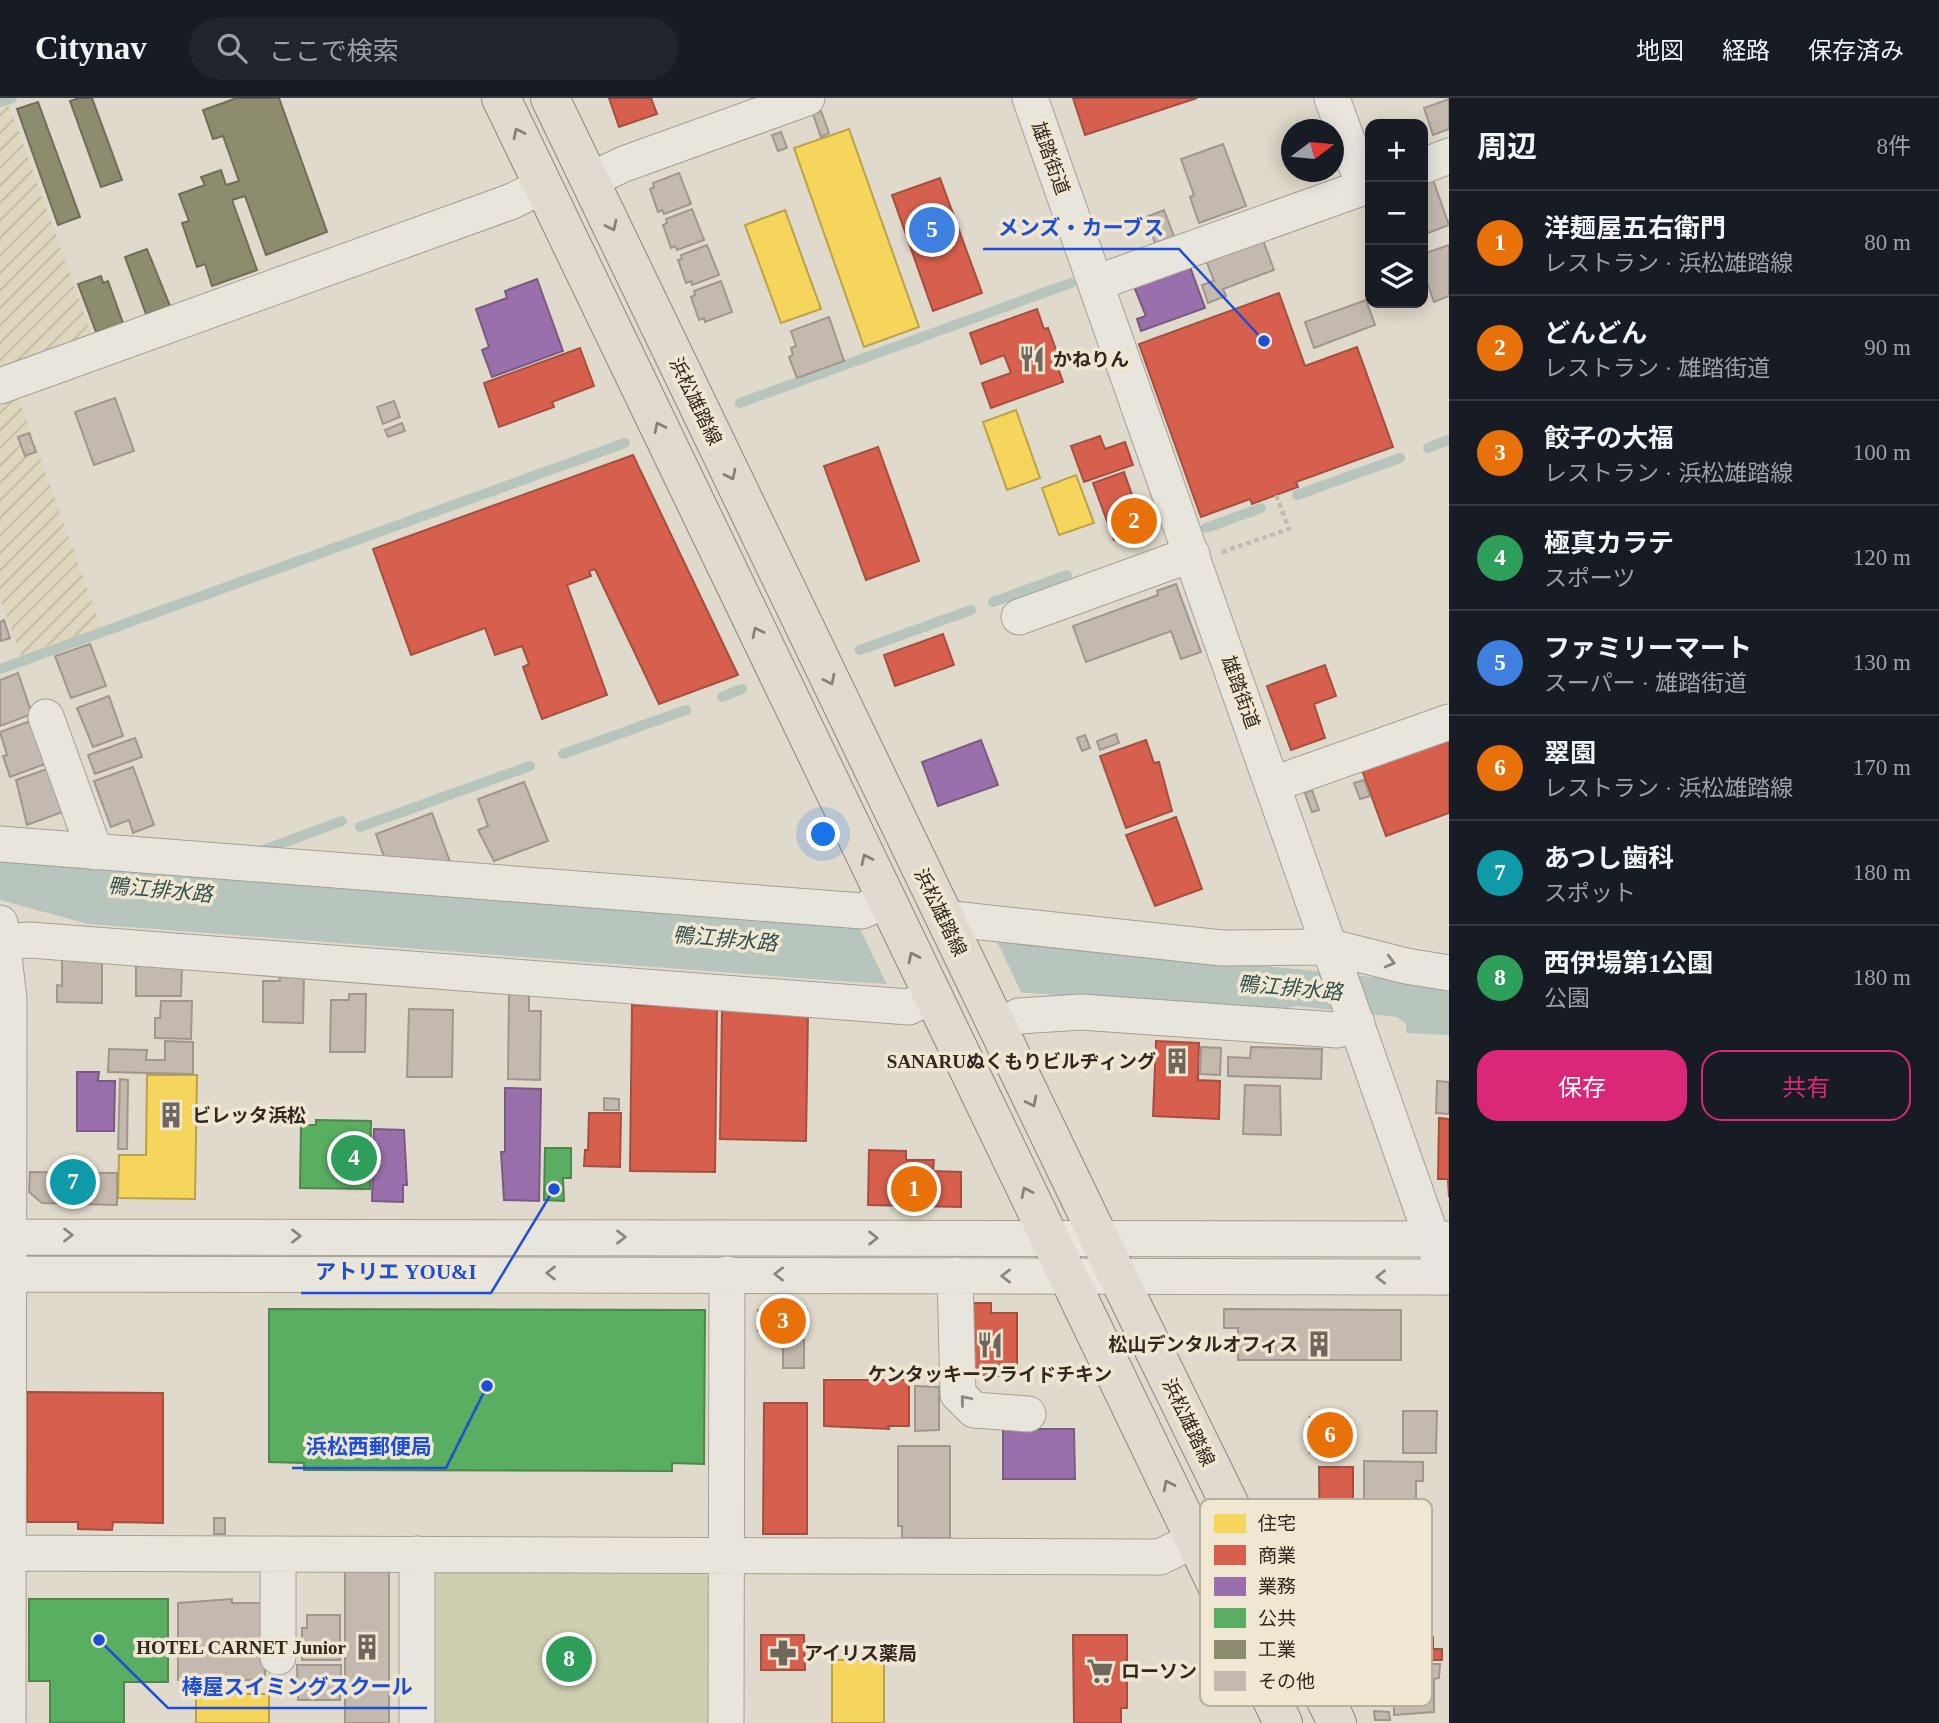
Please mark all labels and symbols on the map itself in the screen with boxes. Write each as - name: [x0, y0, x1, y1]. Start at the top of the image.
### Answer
- street label: 雄踏街道: [1028, 119, 1073, 197]
- north arrow: [1281, 119, 1344, 182]
- one-way arrow: [512, 128, 526, 140]
- pin: 5: [909, 204, 955, 256]
- callout: メンズ・カーブス: [983, 207, 1179, 249]
- text: メンズ・カーブス: [998, 216, 1164, 240]
- one-way arrow: [603, 219, 617, 231]
- restaurant icon: かねりん: [1017, 344, 1047, 374]
- place label: かねりん: [1053, 349, 1129, 370]
- street label: 浜松雄踏線: [665, 354, 726, 449]
- one-way arrow: [653, 422, 667, 434]
- one-way arrow: [723, 468, 737, 480]
- pin: 2: [1111, 495, 1157, 547]
- one-way arrow: [752, 627, 766, 639]
- street label: 雄踏街道: [1218, 653, 1263, 731]
- one-way arrow: [822, 673, 836, 685]
- your location: [806, 817, 840, 851]
- one-way arrow: [860, 854, 874, 866]
- street label: 浜松雄踏線: [910, 865, 971, 960]
- water label: 鴨江排水路: [107, 873, 215, 907]
- water label: 鴨江排水路: [672, 922, 780, 956]
- one-way arrow: [907, 952, 921, 964]
- one-way arrow: [1383, 954, 1395, 968]
- water label: 鴨江排水路: [1237, 971, 1345, 1005]
- building icon: SANARUぬくもりビルヂィング: [1162, 1046, 1192, 1076]
- place label: SANARUぬくもりビルヂィング: [887, 1051, 1156, 1072]
- one-way arrow: [1024, 1095, 1038, 1107]
- building icon: ビレッタ浜松: [156, 1100, 186, 1130]
- place label: ビレッタ浜松: [192, 1105, 306, 1126]
- pin: 4: [331, 1132, 377, 1184]
- pin: 7: [50, 1156, 96, 1208]
- pin: 1: [891, 1163, 937, 1215]
- one-way arrow: [1020, 1187, 1034, 1199]
- one-way arrow: [63, 1227, 74, 1243]
- one-way arrow: [291, 1228, 301, 1244]
- one-way arrow: [616, 1229, 627, 1245]
- one-way arrow: [868, 1230, 879, 1246]
- callout: アトリエ YOU&I: [301, 1251, 491, 1293]
- text: アトリエ YOU&I: [315, 1260, 477, 1284]
- one-way arrow: [546, 1266, 557, 1281]
- one-way arrow: [773, 1266, 784, 1282]
- one-way arrow: [1001, 1268, 1011, 1284]
- one-way arrow: [1375, 1269, 1386, 1285]
- pin: 3: [760, 1295, 806, 1347]
- building icon: 松山デンタルオフィス: [1304, 1329, 1334, 1359]
- restaurant icon: ケンタッキーフライドチキン: [975, 1330, 1005, 1360]
- place label: 松山デンタルオフィス: [1108, 1334, 1298, 1355]
- place label: ケンタッキーフライドチキン: [868, 1364, 1112, 1385]
- street label: 浜松雄踏線: [1158, 1375, 1219, 1470]
- one-way arrow: [960, 1395, 973, 1408]
- pin: 6: [1307, 1409, 1353, 1461]
- callout: 浜松西郵便局: [292, 1426, 446, 1468]
- text: 浜松西郵便局: [306, 1435, 432, 1459]
- one-way arrow: [1162, 1480, 1176, 1492]
- legend: [1200, 1499, 1432, 1706]
- text: 住宅: [1258, 1513, 1296, 1534]
- text: 商業: [1258, 1545, 1296, 1566]
- text: 業務: [1258, 1576, 1296, 1597]
- text: 公共: [1258, 1608, 1296, 1629]
- building icon: HOTEL CARNET Junior: [352, 1632, 382, 1662]
- pin: 8: [546, 1633, 592, 1685]
- place label: HOTEL CARNET Junior: [136, 1637, 347, 1658]
- pharmacy icon: アイリス薬局: [768, 1638, 798, 1668]
- text: 工業: [1258, 1639, 1296, 1660]
- place label: アイリス薬局: [804, 1643, 917, 1664]
- supermarket icon: ローソン: [1085, 1656, 1115, 1686]
- place label: ローソン: [1121, 1661, 1197, 1682]
- callout: 棒屋スイミングスクール: [168, 1666, 427, 1708]
- text: その他: [1258, 1671, 1315, 1692]
- text: 棒屋スイミングスクール: [182, 1675, 413, 1699]

